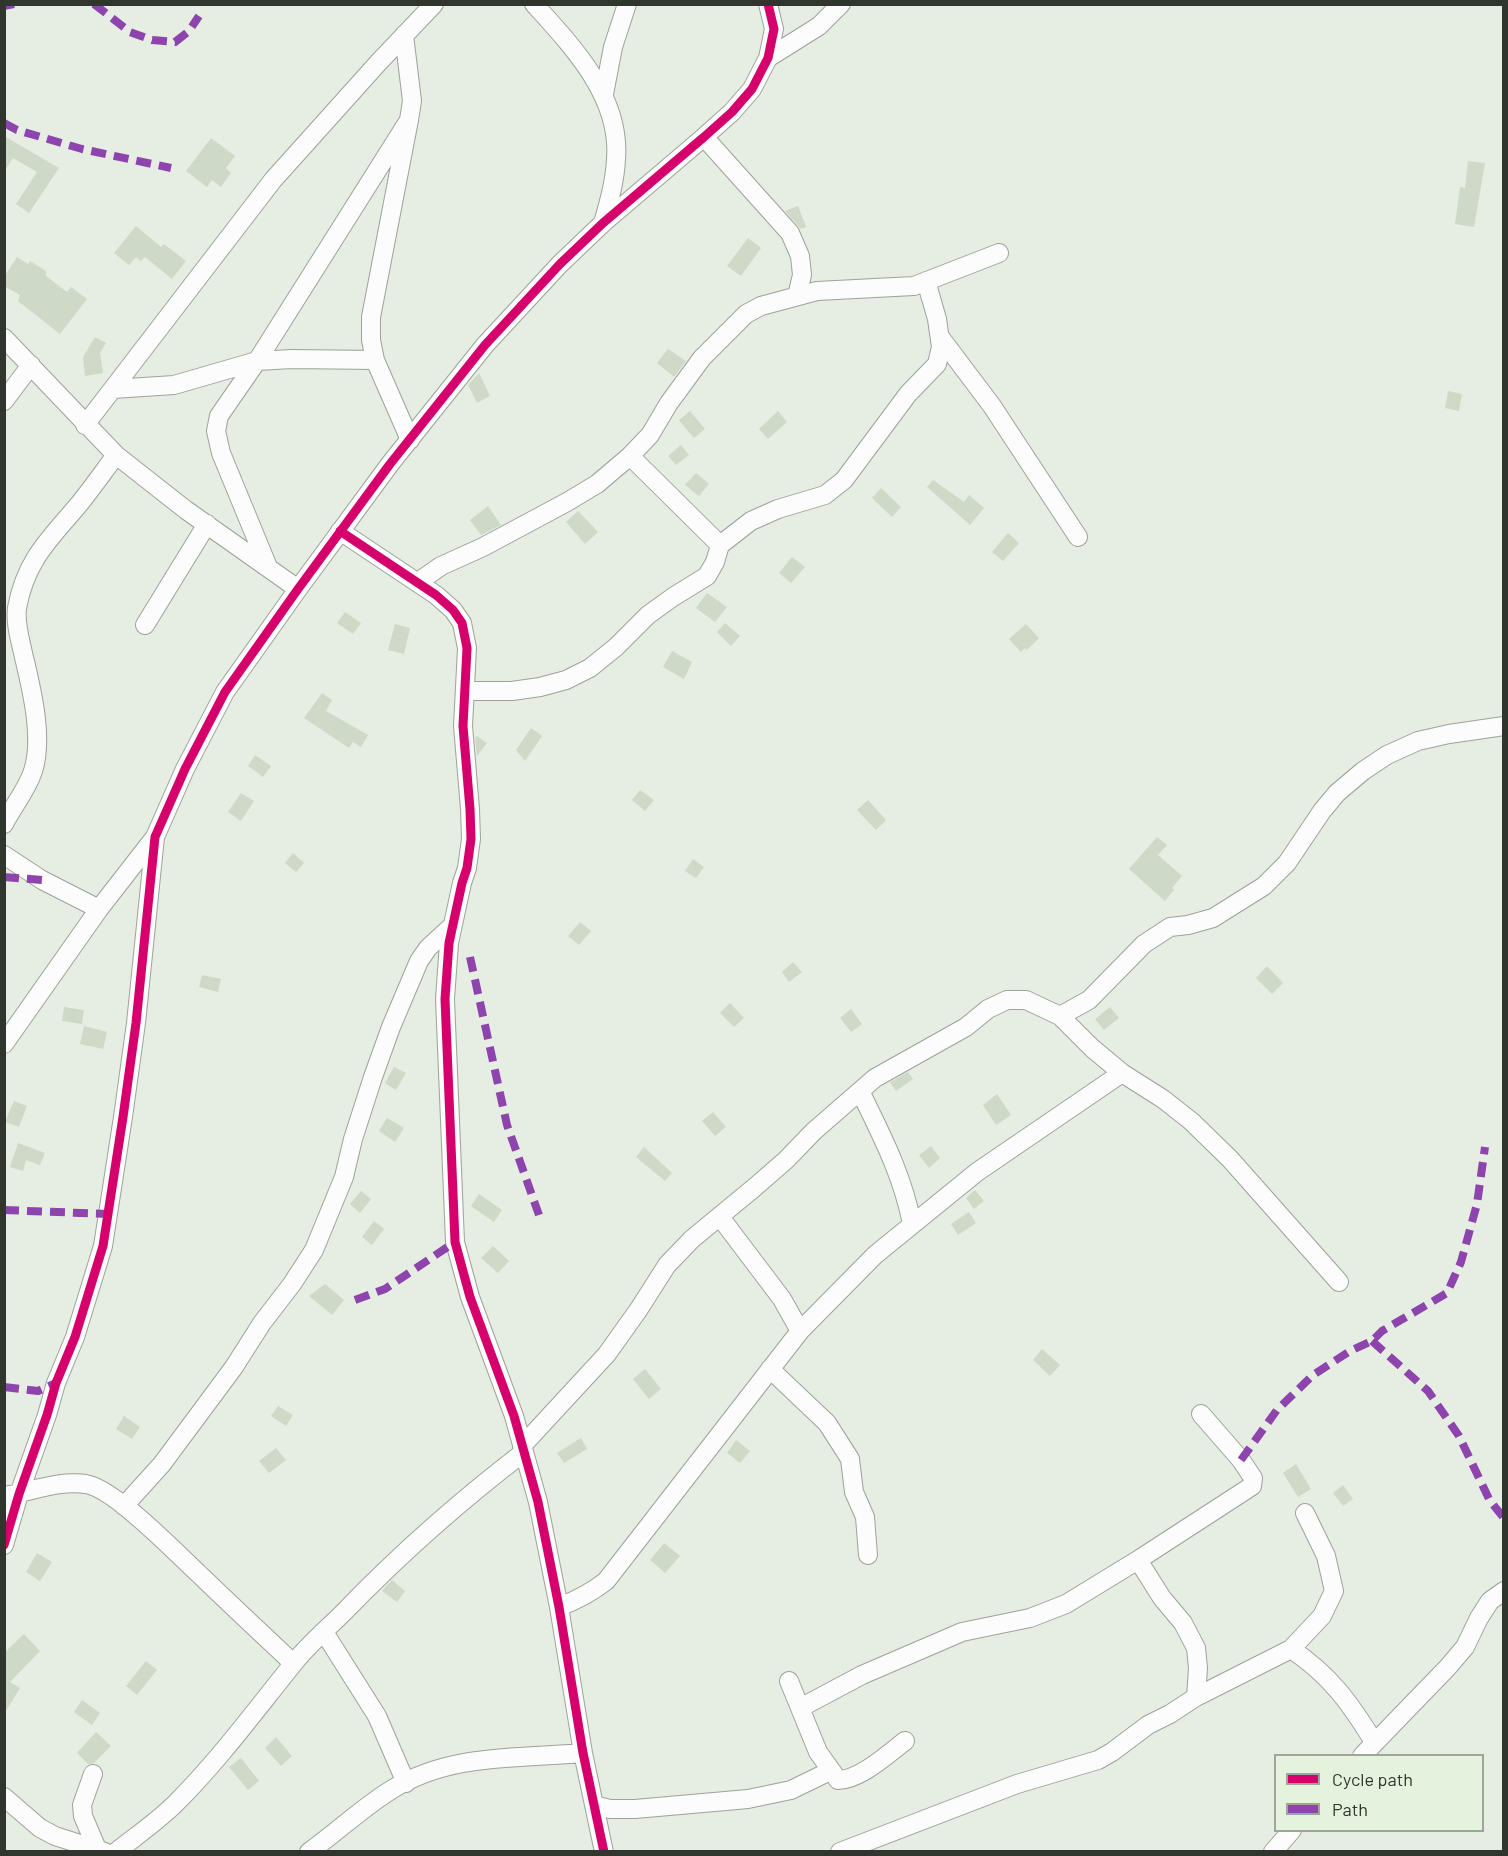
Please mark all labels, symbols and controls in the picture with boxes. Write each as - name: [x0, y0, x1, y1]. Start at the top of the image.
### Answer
- legend: [1274, 1754, 1484, 1832]
- text: Cycle path: [1332, 1768, 1413, 1790]
- text: Path: [1332, 1798, 1368, 1820]

